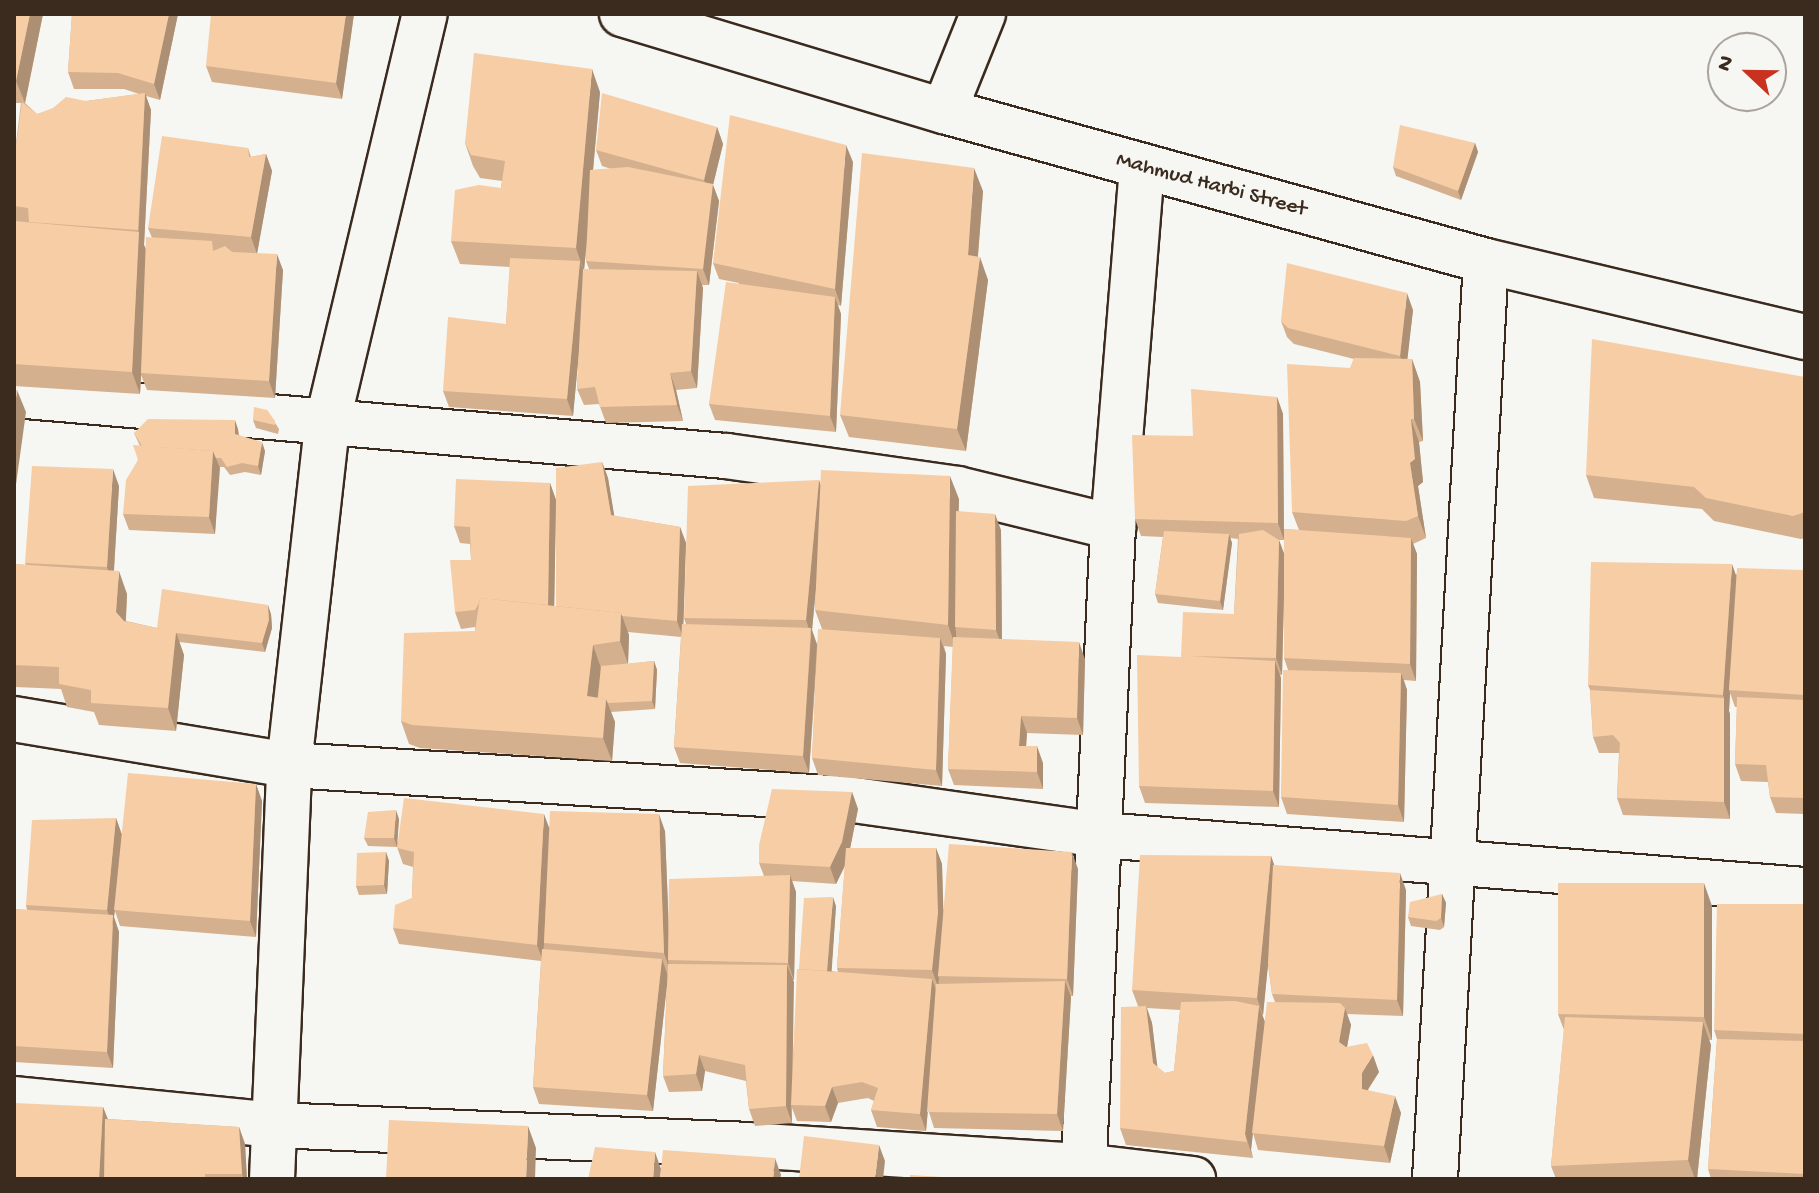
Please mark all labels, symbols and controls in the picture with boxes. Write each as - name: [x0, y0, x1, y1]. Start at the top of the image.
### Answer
- north arrow: [1707, 32, 1787, 112]
- text: N: [1712, 52, 1741, 75]
- street label: Mahmud Harbi Street: [1113, 148, 1309, 224]

